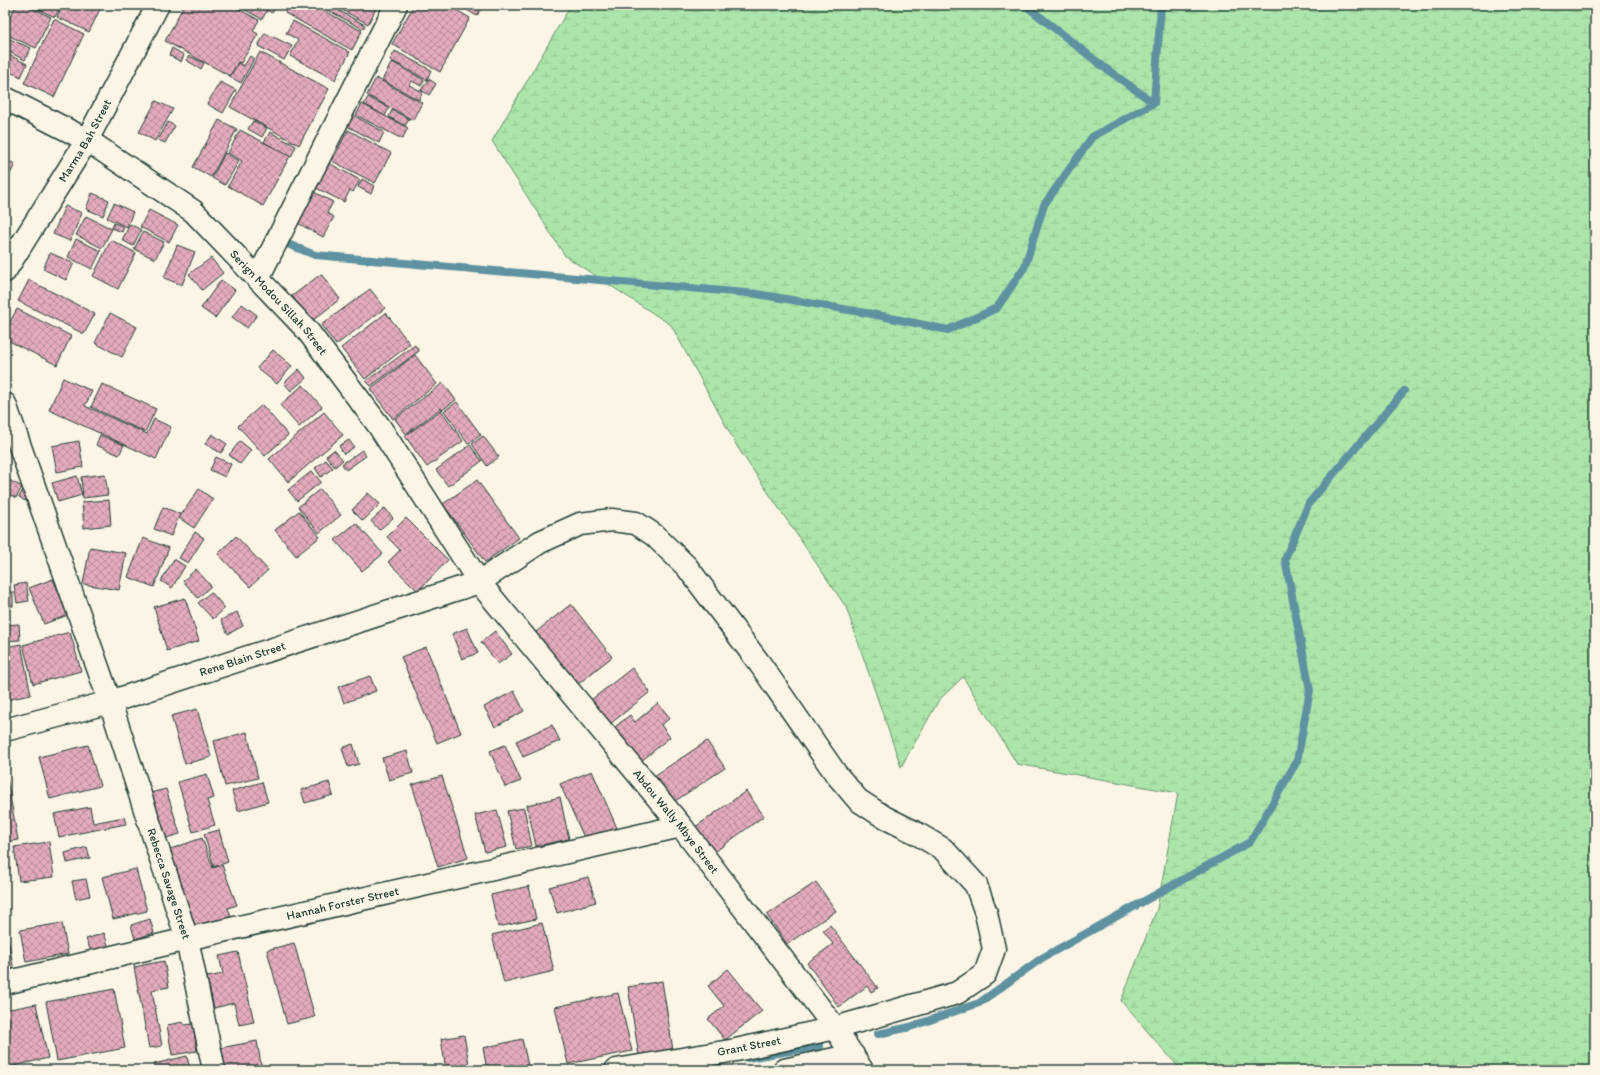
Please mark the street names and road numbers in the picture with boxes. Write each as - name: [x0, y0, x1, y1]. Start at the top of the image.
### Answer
- street label: Marma Bah Street: [55, 96, 114, 185]
- street label: Serign Modou Sillah Street: [227, 247, 330, 358]
- street label: Rene Blain Street: [198, 638, 288, 679]
- street label: Abdou Wally Mbye Street: [630, 767, 722, 877]
- street label: Rebecca Savage Street: [144, 826, 194, 941]
- street label: Hannah Forster Street: [285, 884, 401, 923]
- street label: Grant Street: [716, 1033, 783, 1059]

